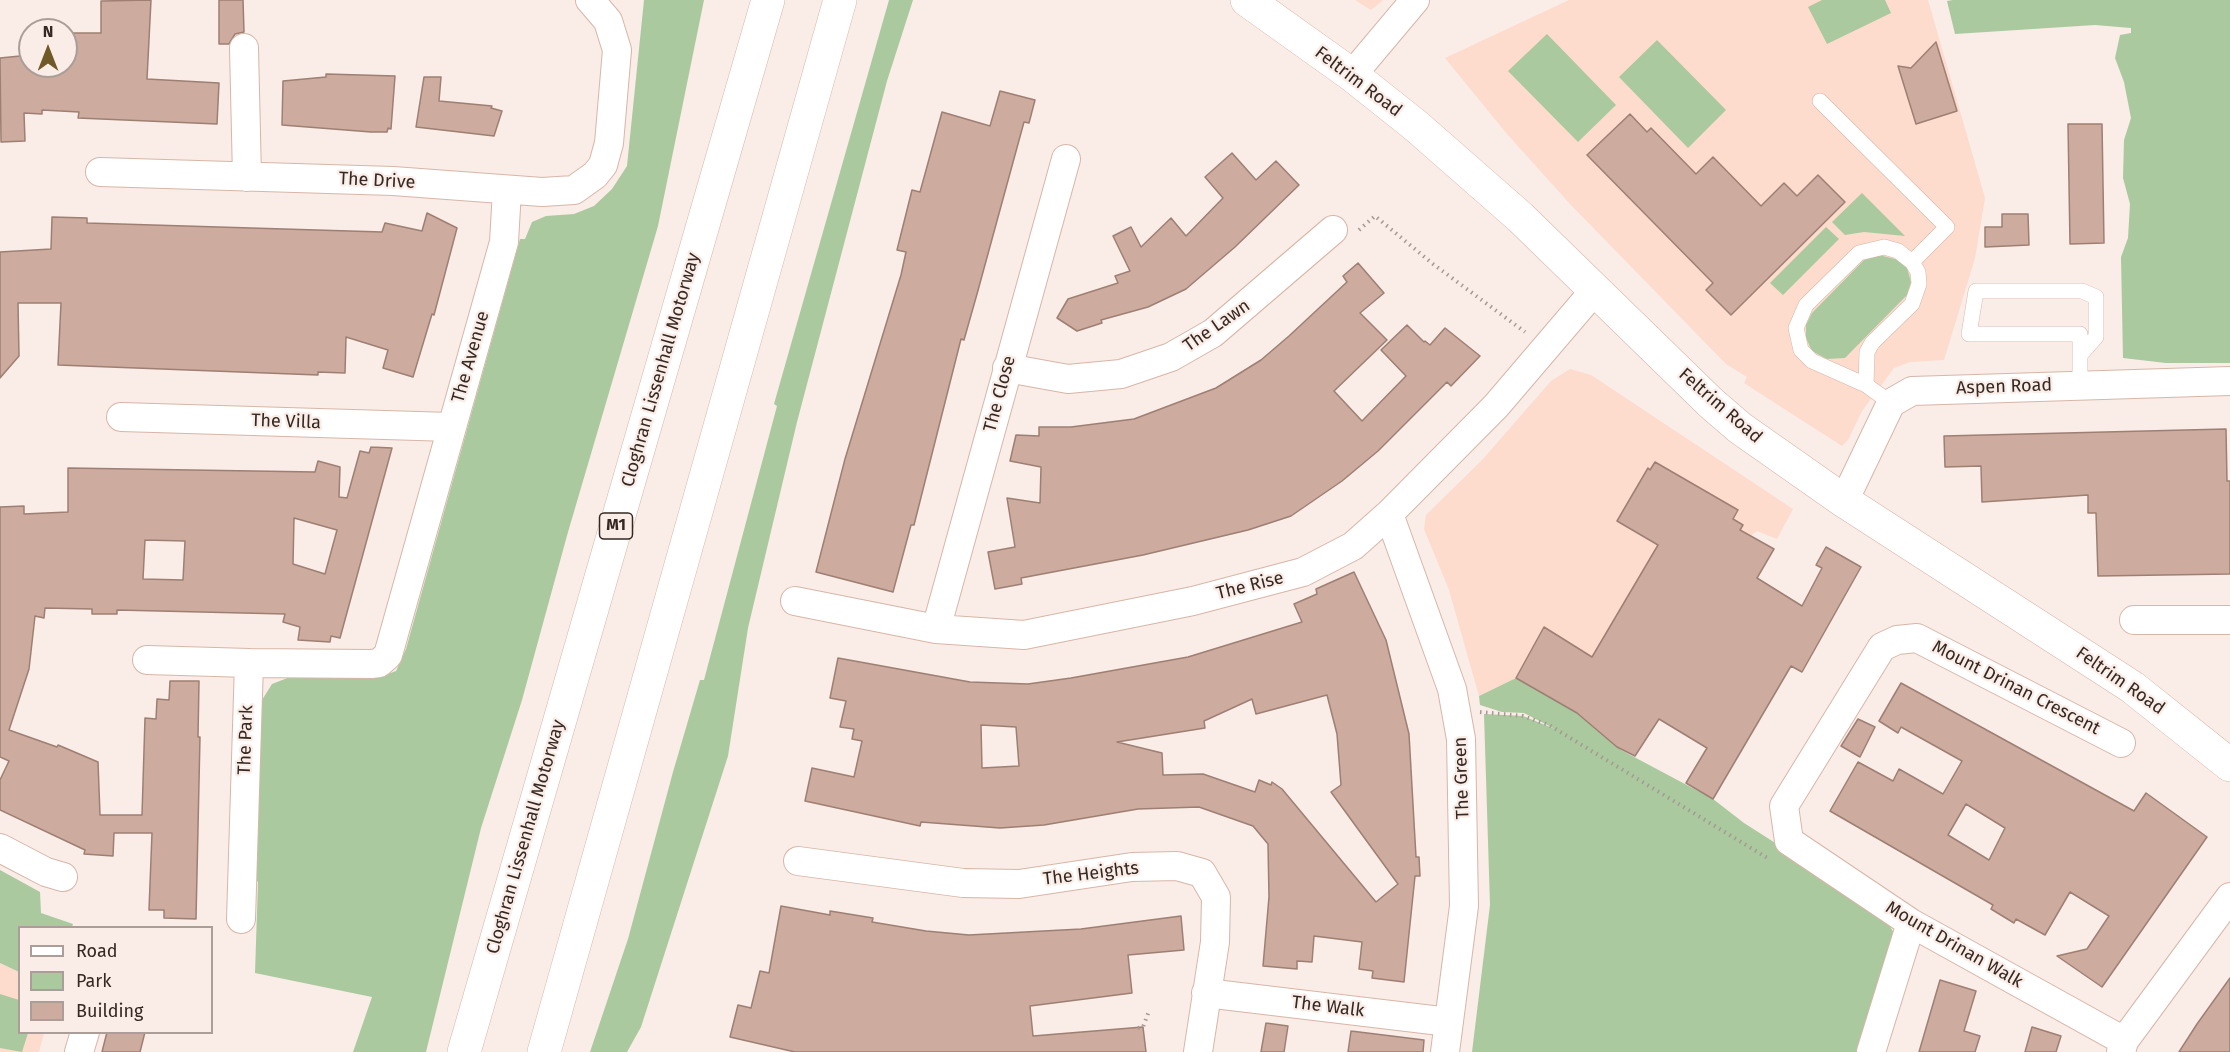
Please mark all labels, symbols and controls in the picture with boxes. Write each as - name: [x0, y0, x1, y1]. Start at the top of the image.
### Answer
- north arrow: [18, 18, 78, 78]
- text: N: [43, 22, 53, 41]
- street label: Feltrim Road: [1310, 42, 1406, 122]
- street label: The Drive: [338, 168, 416, 194]
- street label: Cloghran Lissenhall Motorway: [617, 250, 705, 490]
- street label: The Lawn: [1180, 295, 1254, 357]
- street label: The Avenue: [448, 309, 494, 405]
- street label: The Close: [979, 353, 1021, 435]
- street label: Feltrim Road: [1674, 364, 1766, 448]
- street label: Aspen Road: [1956, 375, 2052, 399]
- street label: The Villa: [251, 410, 321, 434]
- road number: M1: [600, 513, 632, 539]
- street label: The Rise: [1214, 567, 1286, 605]
- street label: Mount Drinan Crescent: [1928, 636, 2104, 740]
- street label: Feltrim Road: [2071, 642, 2169, 720]
- street label: The Park: [234, 705, 258, 775]
- street label: Cloghran Lissenhall Motorway: [482, 717, 570, 957]
- street label: The Green: [1450, 736, 1474, 820]
- street label: The Heights: [1042, 857, 1140, 891]
- street label: Mount Drinan Walk: [1882, 897, 2026, 993]
- legend: [18, 926, 213, 1034]
- text: Road: [76, 940, 118, 962]
- text: Park: [76, 970, 111, 992]
- street label: The Walk: [1291, 992, 1365, 1022]
- text: Building: [76, 1000, 143, 1022]

